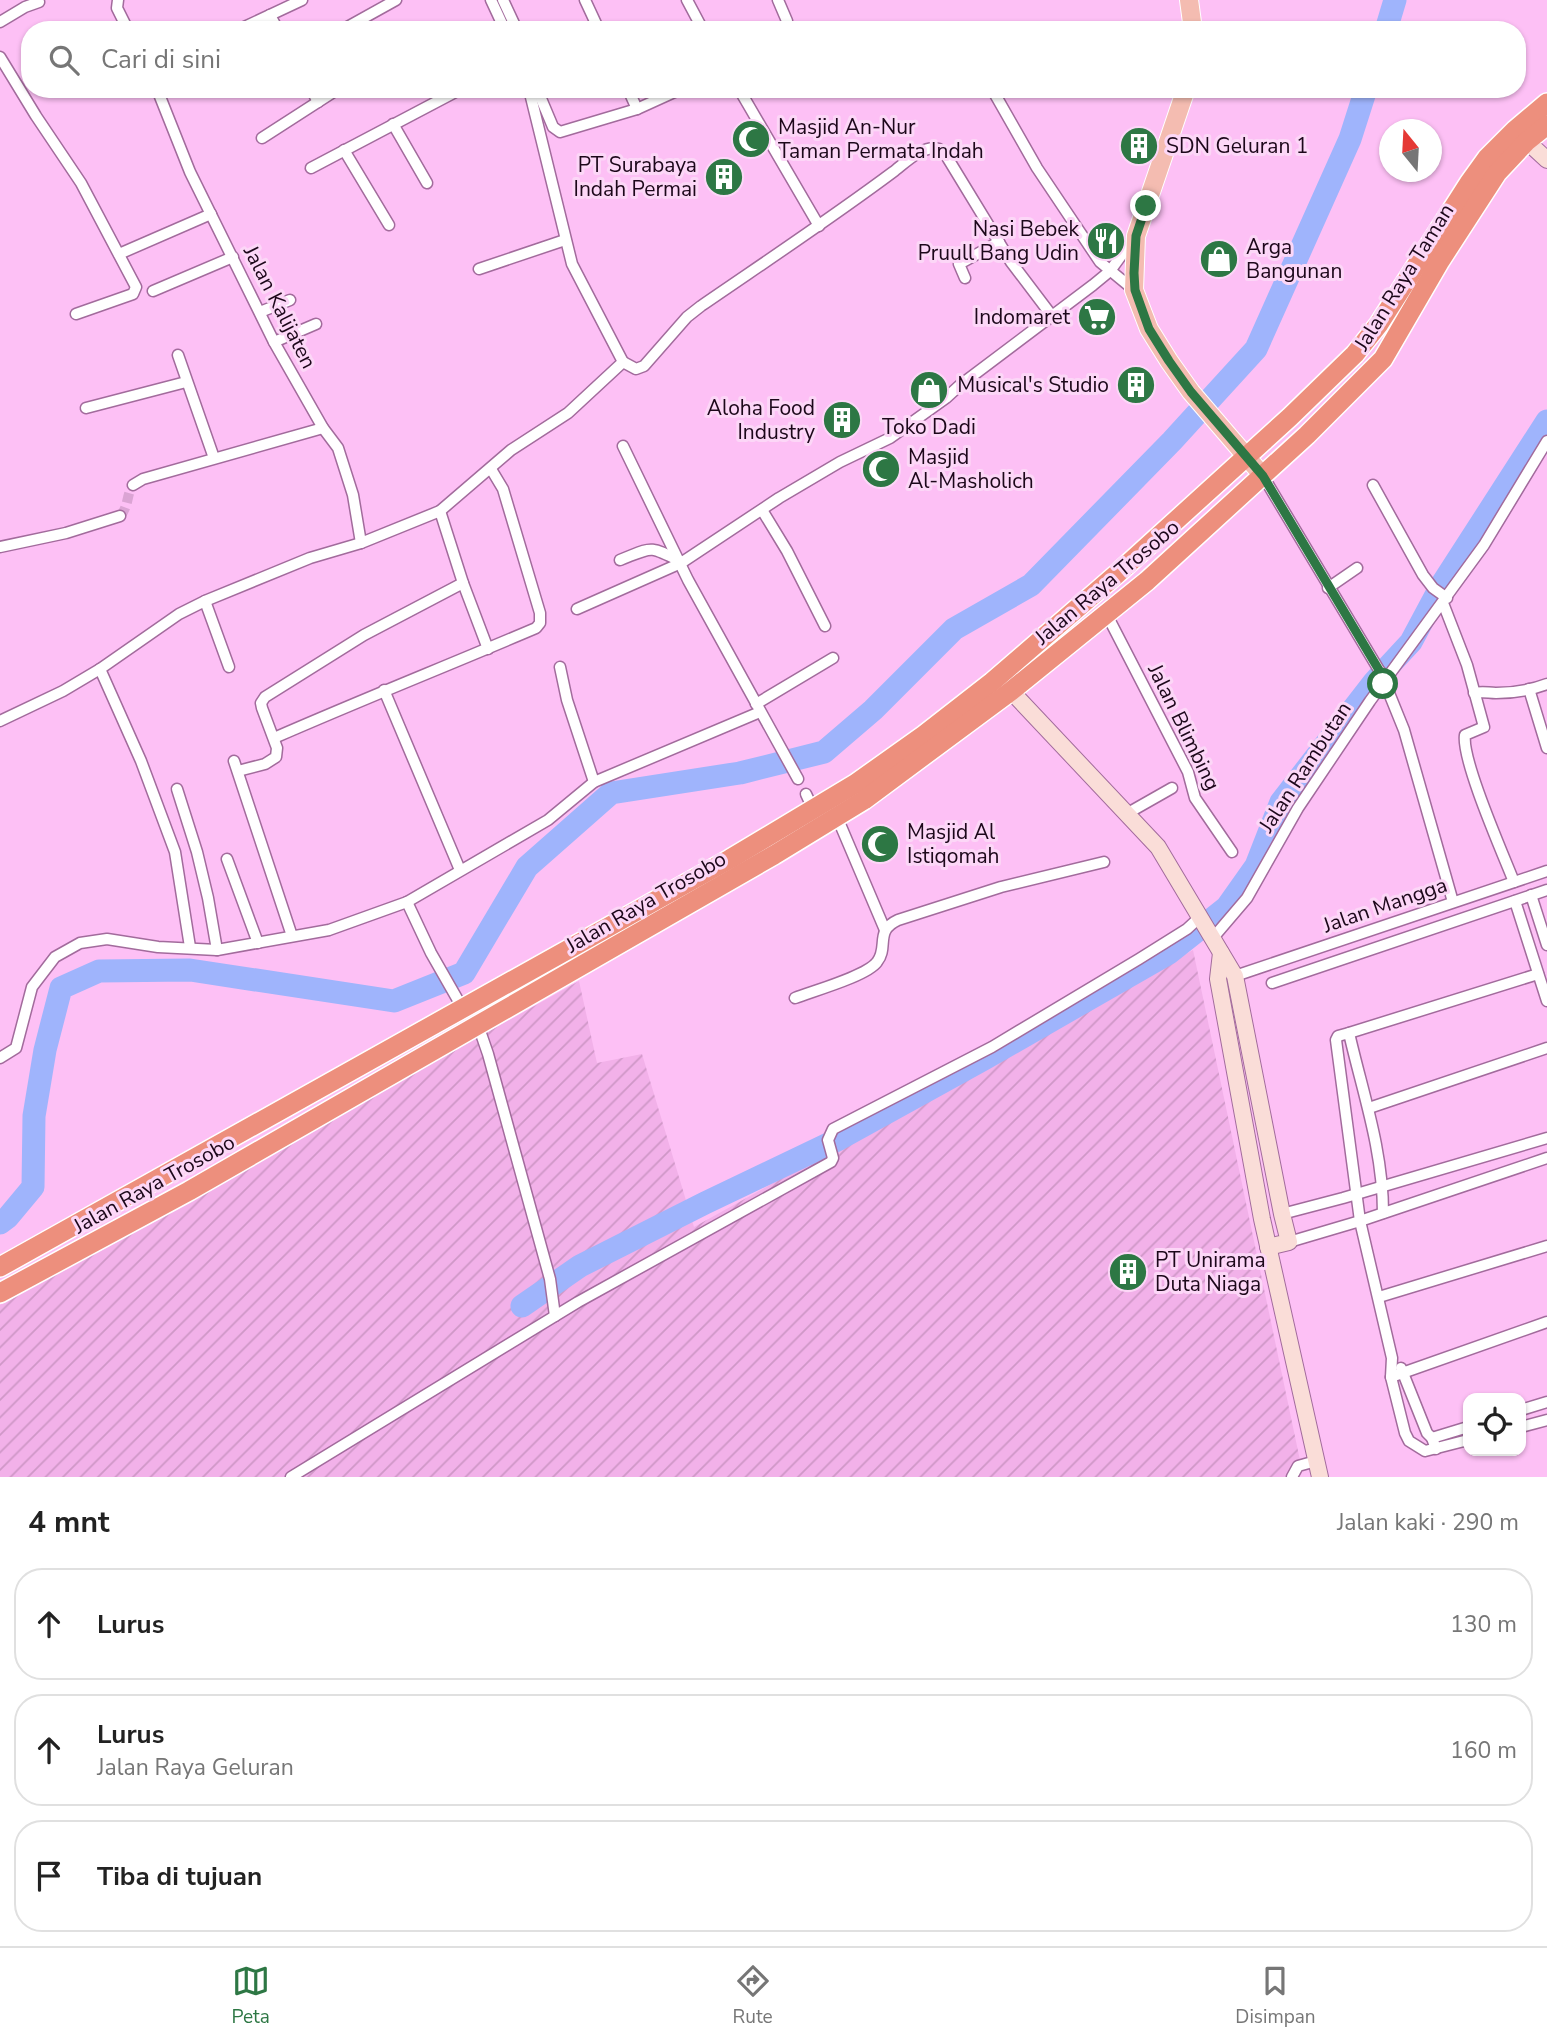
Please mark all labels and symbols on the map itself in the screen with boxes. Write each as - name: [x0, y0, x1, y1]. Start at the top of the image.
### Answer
- place label: Masjid An-Nur Taman Permata Indah: [778, 113, 984, 165]
- mosque icon: Masjid An-Nur Taman Permata Indah: [730, 118, 772, 160]
- north arrow: [1379, 119, 1442, 182]
- building icon: SDN Geluran 1: [1118, 125, 1160, 167]
- place label: SDN Geluran 1: [1166, 132, 1308, 160]
- place label: PT Surabaya Indah Permai: [574, 151, 697, 203]
- building icon: PT Surabaya Indah Permai: [703, 156, 745, 198]
- route end: [1130, 190, 1161, 221]
- street label: Jalan Raya Taman: [1347, 198, 1460, 356]
- place label: Nasi Bebek Pruull Bang Udin: [918, 215, 1079, 267]
- restaurant icon: Nasi Bebek Pruull Bang Udin: [1085, 220, 1127, 262]
- place label: Arga Bangunan: [1246, 233, 1342, 285]
- shop icon: Arga Bangunan: [1198, 238, 1240, 280]
- street label: Jalan Kalijaten: [237, 240, 323, 373]
- supermarket icon: Indomaret: [1076, 296, 1118, 338]
- place label: Indomaret: [974, 303, 1071, 331]
- building icon: Musical's Studio: [1115, 364, 1157, 406]
- shop icon: Toko Dadi: [908, 369, 950, 411]
- place label: Musical's Studio: [957, 371, 1109, 399]
- place label: Aloha Food Industry: [707, 394, 815, 446]
- building icon: Aloha Food Industry: [821, 399, 863, 441]
- place label: Toko Dadi: [882, 413, 976, 441]
- place label: Masjid Al-Masholich: [908, 443, 1034, 495]
- mosque icon: Masjid Al-Masholich: [860, 448, 902, 490]
- street label: Jalan Raya Trosobo: [1028, 513, 1185, 651]
- street label: Jalan Blimbing: [1141, 658, 1227, 795]
- route start: [1367, 668, 1398, 699]
- street label: Jalan Rambutan: [1252, 696, 1358, 838]
- place label: Masjid Al Istiqomah: [907, 818, 1000, 870]
- mosque icon: Masjid Al Istiqomah: [859, 823, 901, 865]
- street label: Jalan Raya Trosobo: [560, 845, 731, 960]
- street label: Jalan Mangga: [1318, 871, 1451, 940]
- street label: Jalan Raya Trosobo: [67, 1128, 240, 1240]
- place label: PT Unirama Duta Niaga: [1155, 1246, 1266, 1298]
- building icon: PT Unirama Duta Niaga: [1107, 1251, 1149, 1293]

